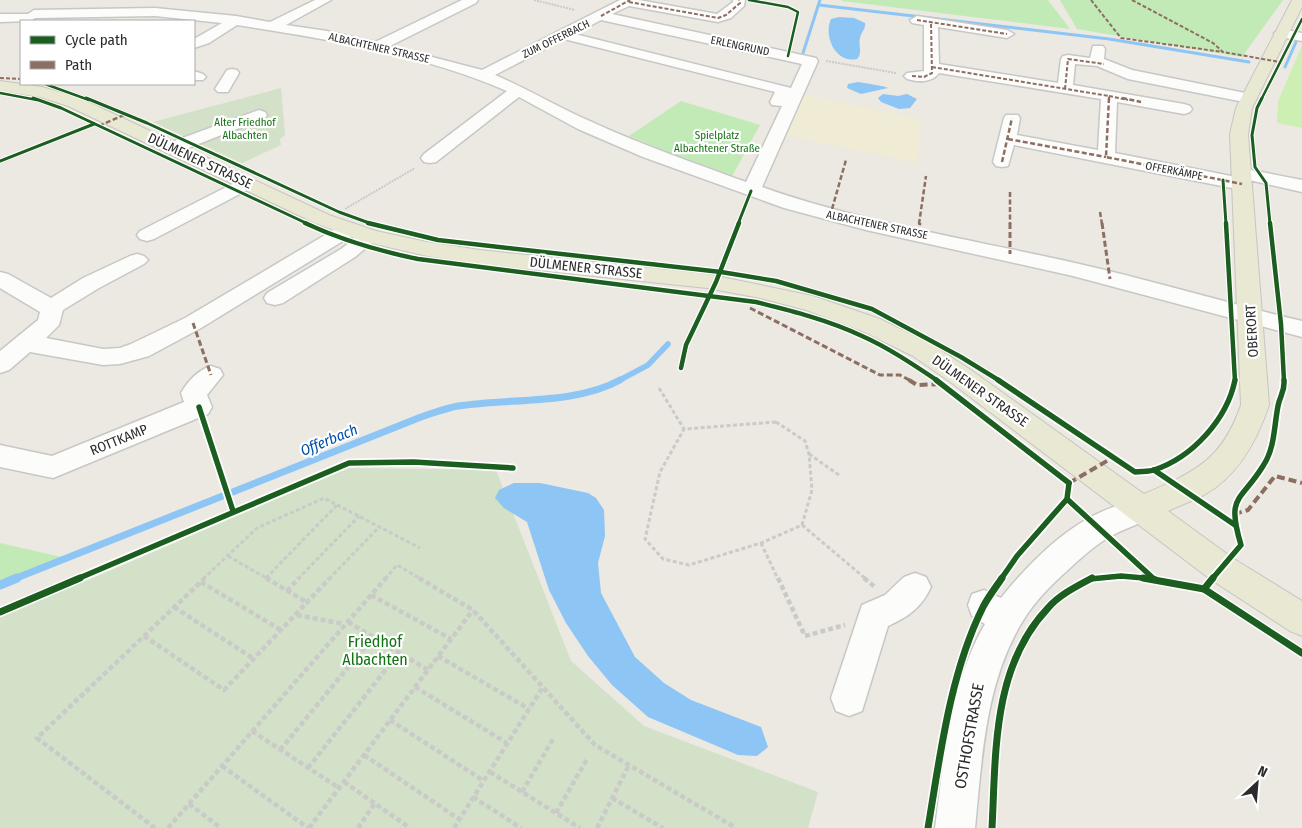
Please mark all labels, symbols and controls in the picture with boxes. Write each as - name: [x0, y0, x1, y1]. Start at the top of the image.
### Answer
- street label: ZUM OFFERBACH: [520, 17, 592, 61]
- legend: [20, 20, 195, 85]
- street label: ALBACHTENER STRASSE: [327, 30, 431, 66]
- text: Cycle path: [65, 31, 128, 49]
- street label: ERLENGRUND: [709, 33, 771, 59]
- text: Path: [65, 56, 92, 74]
- park label: Alter Friedhof Albachten: [214, 116, 276, 142]
- street label: DÜLMENER STRASSE: [145, 128, 256, 193]
- park label: Spielplatz Albachtener Straße: [674, 129, 760, 155]
- street label: OFFERKÄMPE: [1144, 159, 1204, 183]
- street label: ALBACHTENER STRASSE: [825, 208, 929, 242]
- street label: DÜLMENER STRASSE: [529, 253, 644, 282]
- street label: OBERORT: [1242, 304, 1262, 358]
- street label: DÜLMENER STRASSE: [929, 351, 1032, 431]
- water label: Offerbach: [298, 420, 360, 460]
- street label: ROTTKAMP: [88, 421, 150, 459]
- park label: Friedhof Albachten: [342, 632, 408, 669]
- street label: OSTHOFSTRASSE: [950, 682, 988, 790]
- north arrow: [1232, 758, 1282, 808]
- text: N: [1255, 762, 1270, 781]

